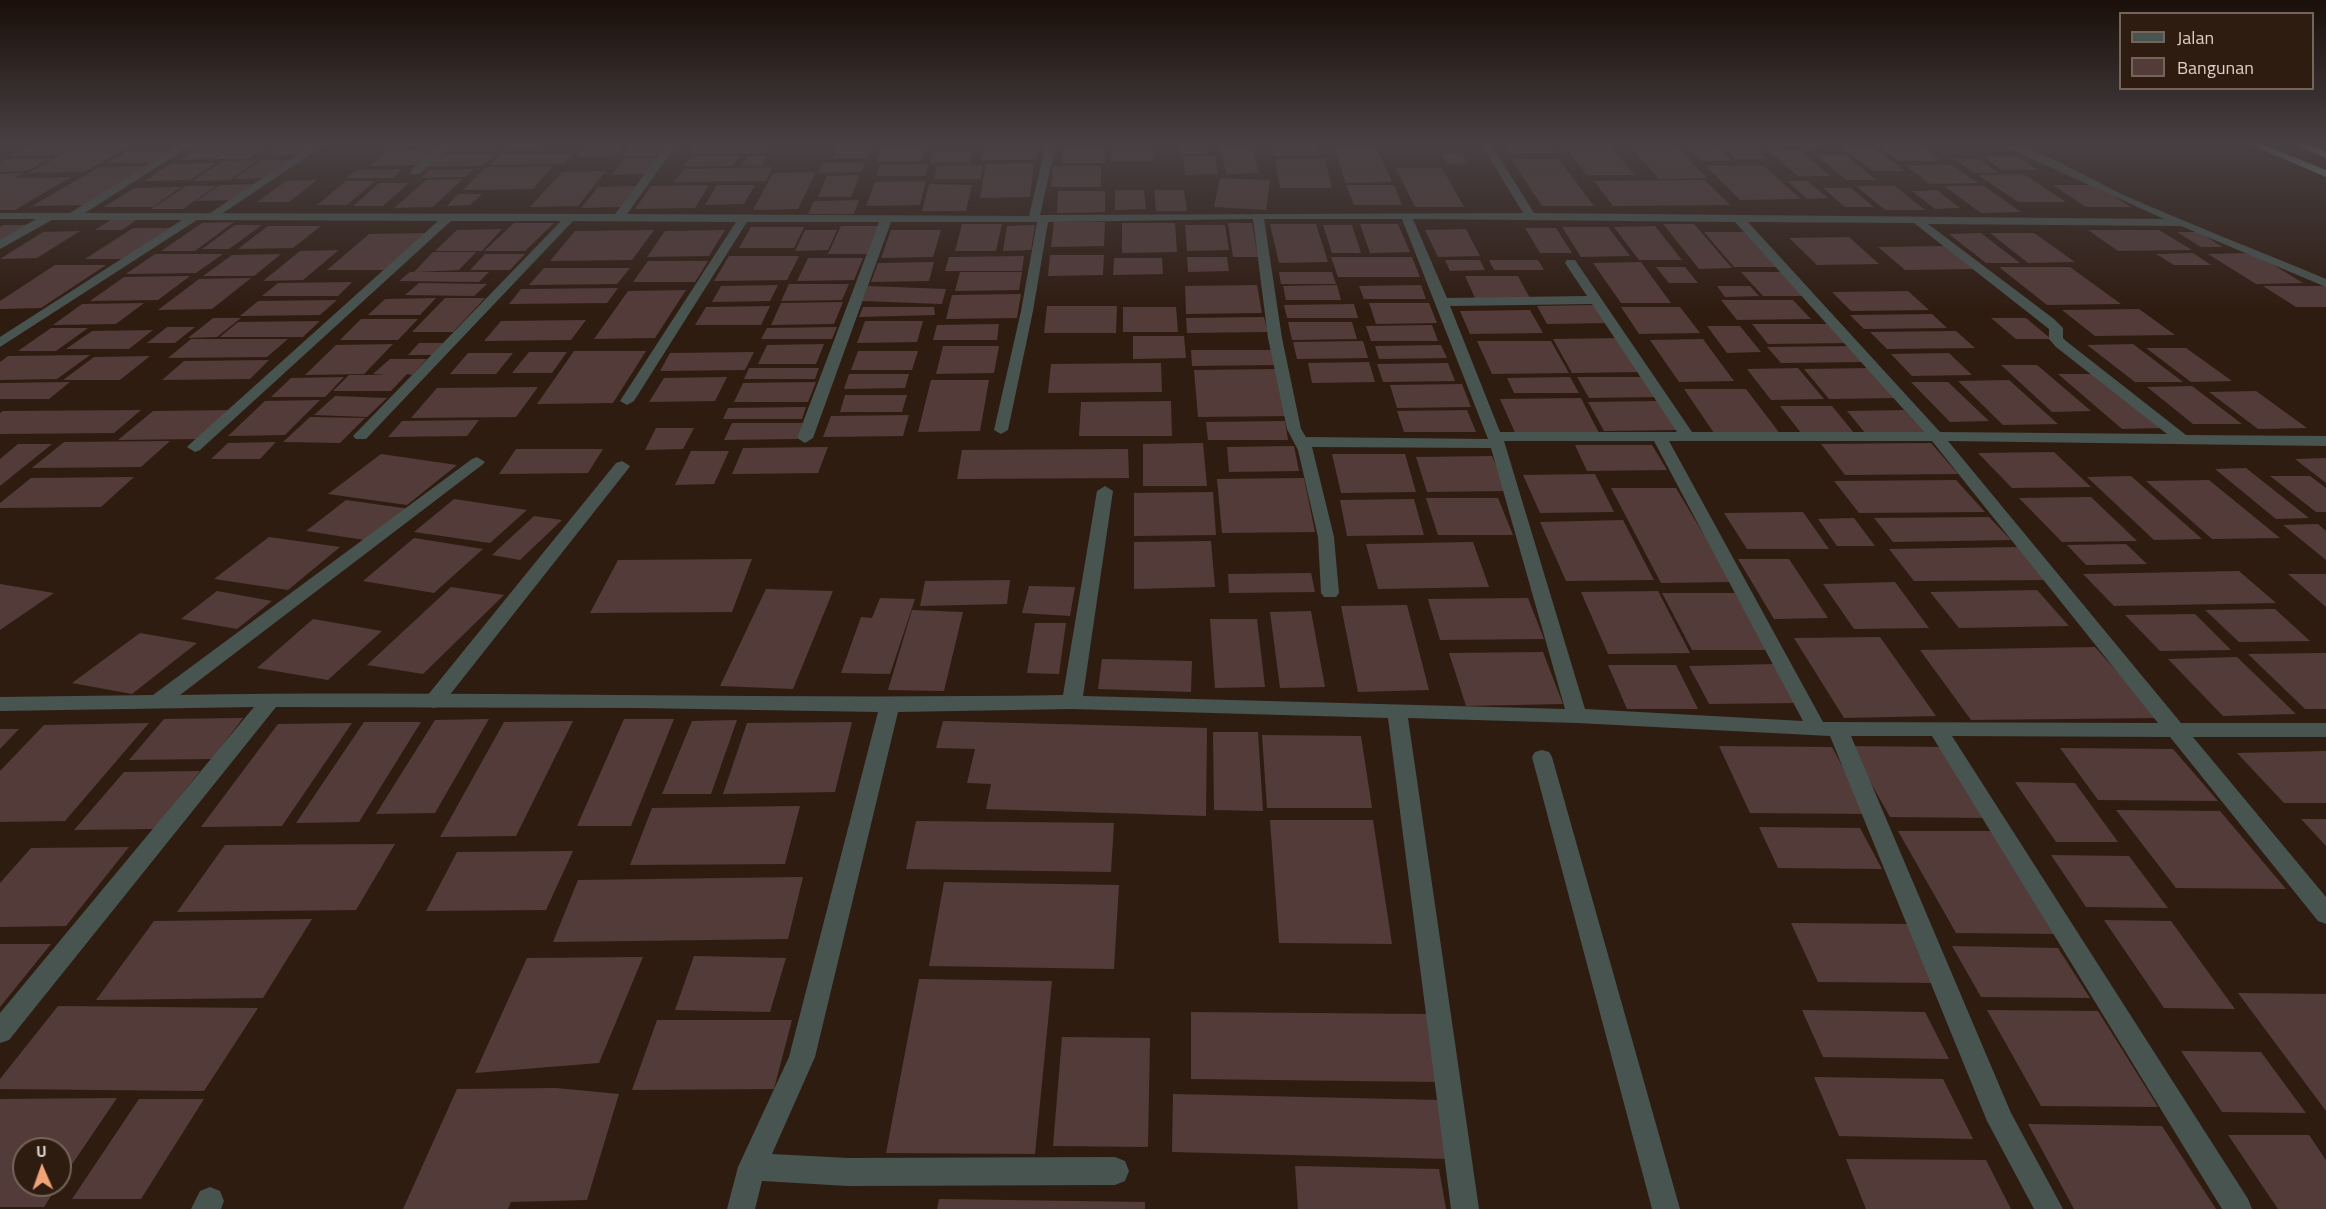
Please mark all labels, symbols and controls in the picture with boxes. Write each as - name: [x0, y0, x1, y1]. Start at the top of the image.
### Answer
- legend: [2119, 12, 2314, 90]
- text: Jalan: [2177, 24, 2214, 51]
- text: Bangunan: [2177, 54, 2254, 81]
- north arrow: [12, 1137, 72, 1197]
- text: U: [36, 1139, 47, 1163]

